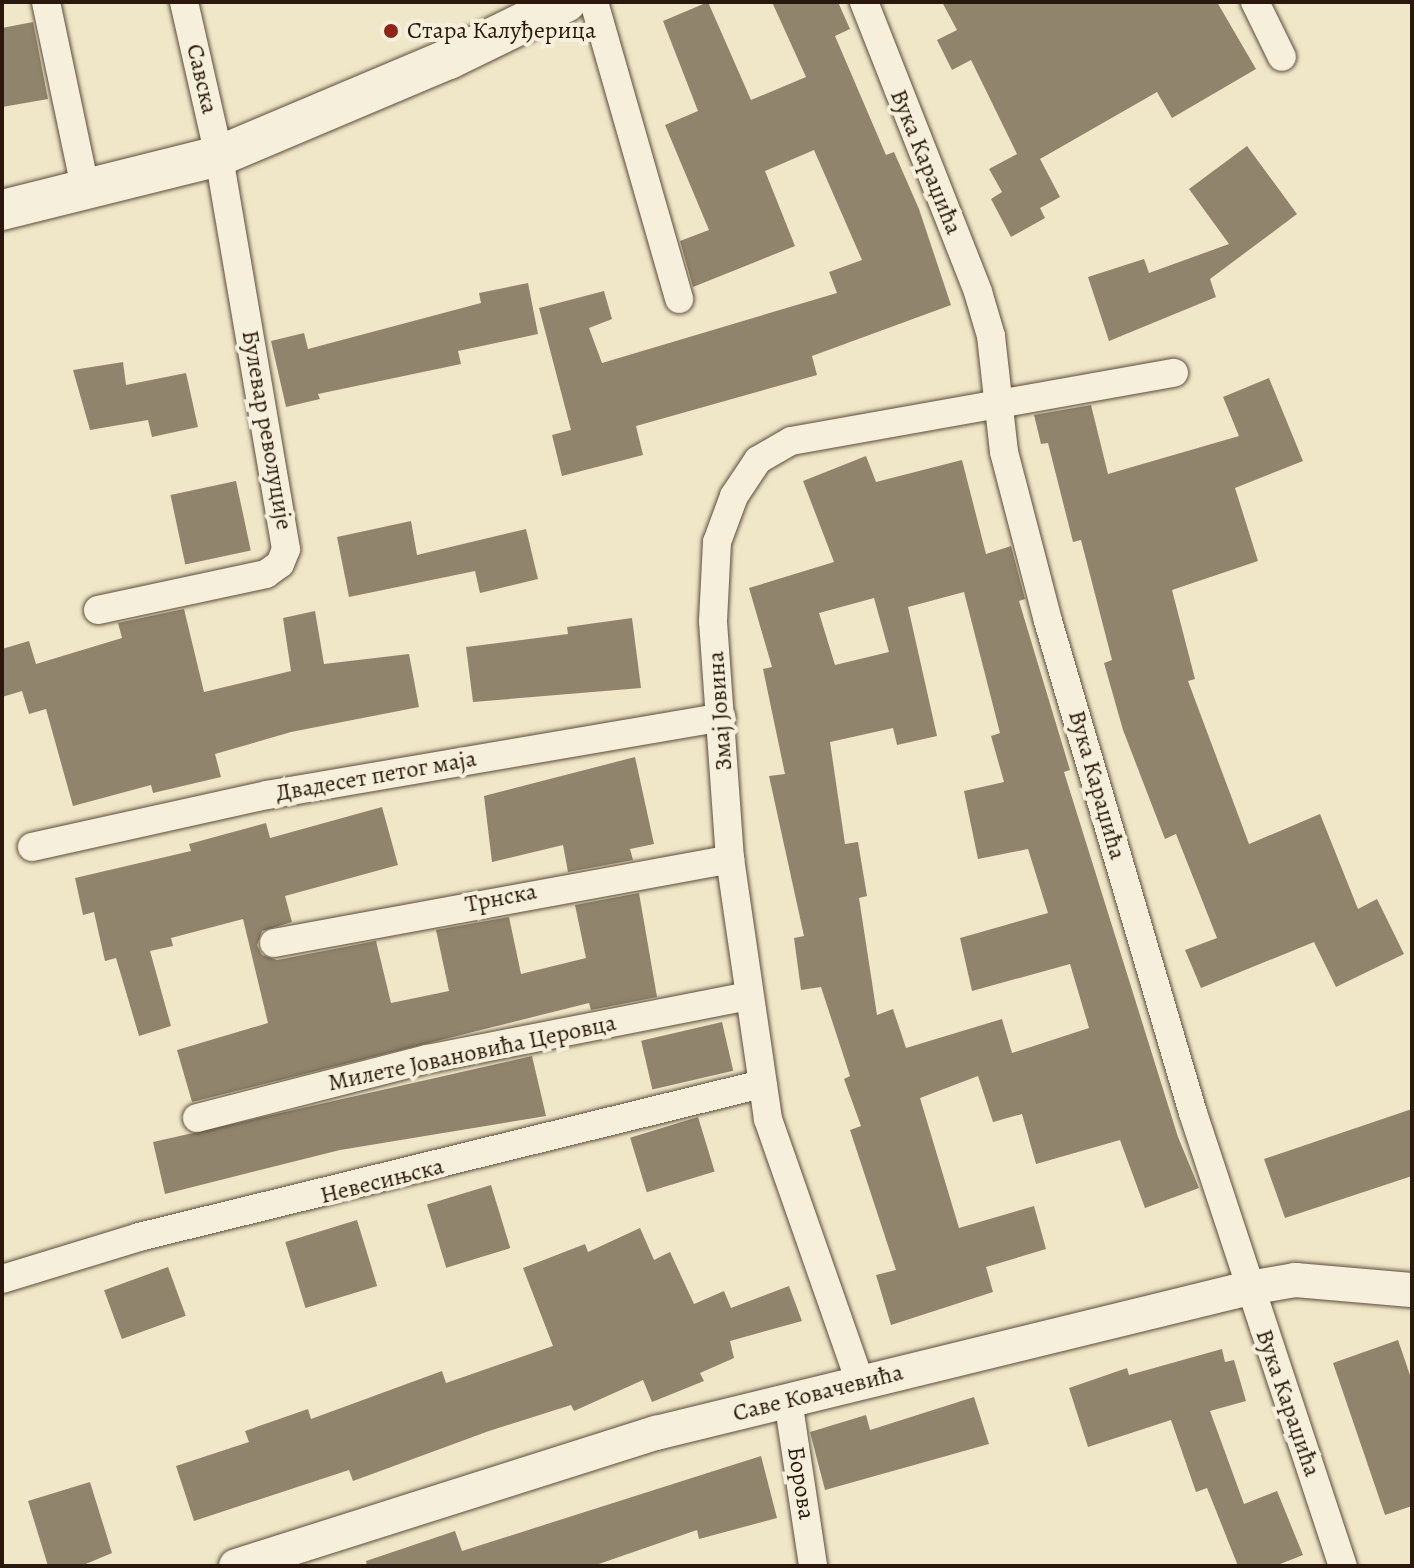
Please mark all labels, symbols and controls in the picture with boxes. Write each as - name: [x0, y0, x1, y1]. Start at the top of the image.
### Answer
- place label: Стара Калуђерица: [407, 17, 596, 45]
- marker: Стара Калуђерица: [382, 22, 400, 40]
- street label: Савска: [180, 41, 224, 117]
- street label: Вука Караџића: [884, 85, 968, 239]
- street label: Булевар револуције: [235, 328, 299, 532]
- street label: Змај Јовина: [701, 650, 739, 772]
- street label: Вука Караџића: [1062, 707, 1132, 863]
- street label: Двадесет петог маја: [273, 744, 479, 808]
- street label: Трнска: [463, 877, 539, 919]
- street label: Милете Јовановића Церовца: [325, 1008, 619, 1098]
- street label: Невесињска: [317, 1152, 447, 1210]
- street label: Вука Караџића: [1249, 1326, 1327, 1480]
- street label: Саве Ковачевића: [730, 1358, 906, 1428]
- street label: Борова: [781, 1444, 821, 1522]

